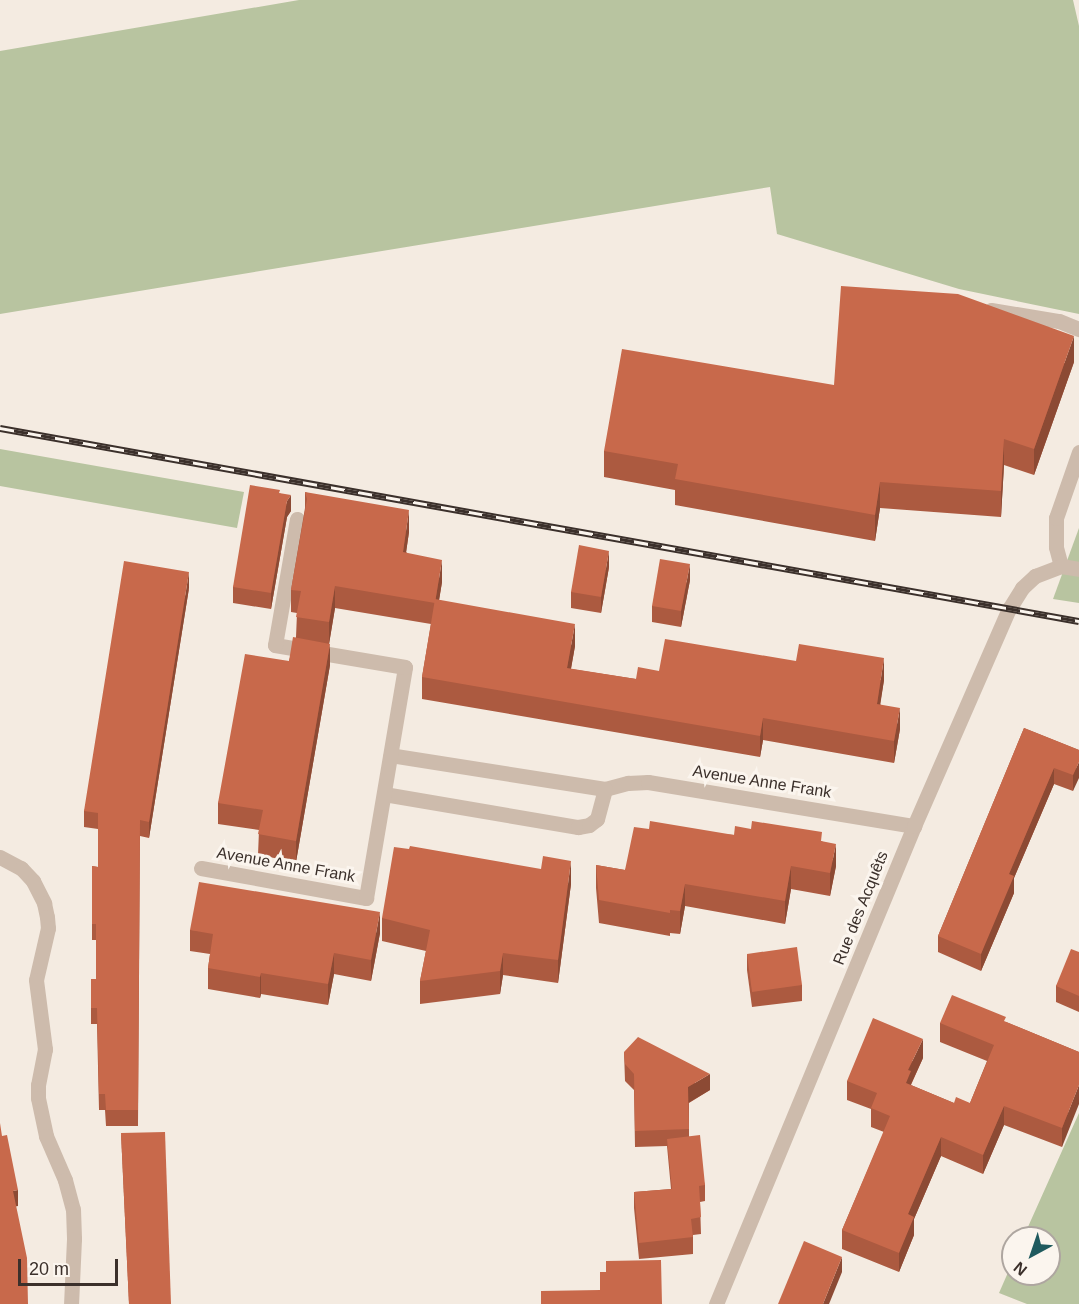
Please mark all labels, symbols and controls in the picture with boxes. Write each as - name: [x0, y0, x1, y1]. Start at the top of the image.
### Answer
- street label: Avenue Anne Frank: [691, 761, 833, 803]
- street label: Avenue Anne Frank: [215, 843, 357, 887]
- street label: Rue des Acquêts: [829, 848, 893, 968]
- north arrow: [1001, 1226, 1061, 1286]
- scale bar: [21, 1247, 122, 1285]
- text: N: [1011, 1258, 1030, 1279]
- text: 20 m: [29, 1259, 69, 1279]

